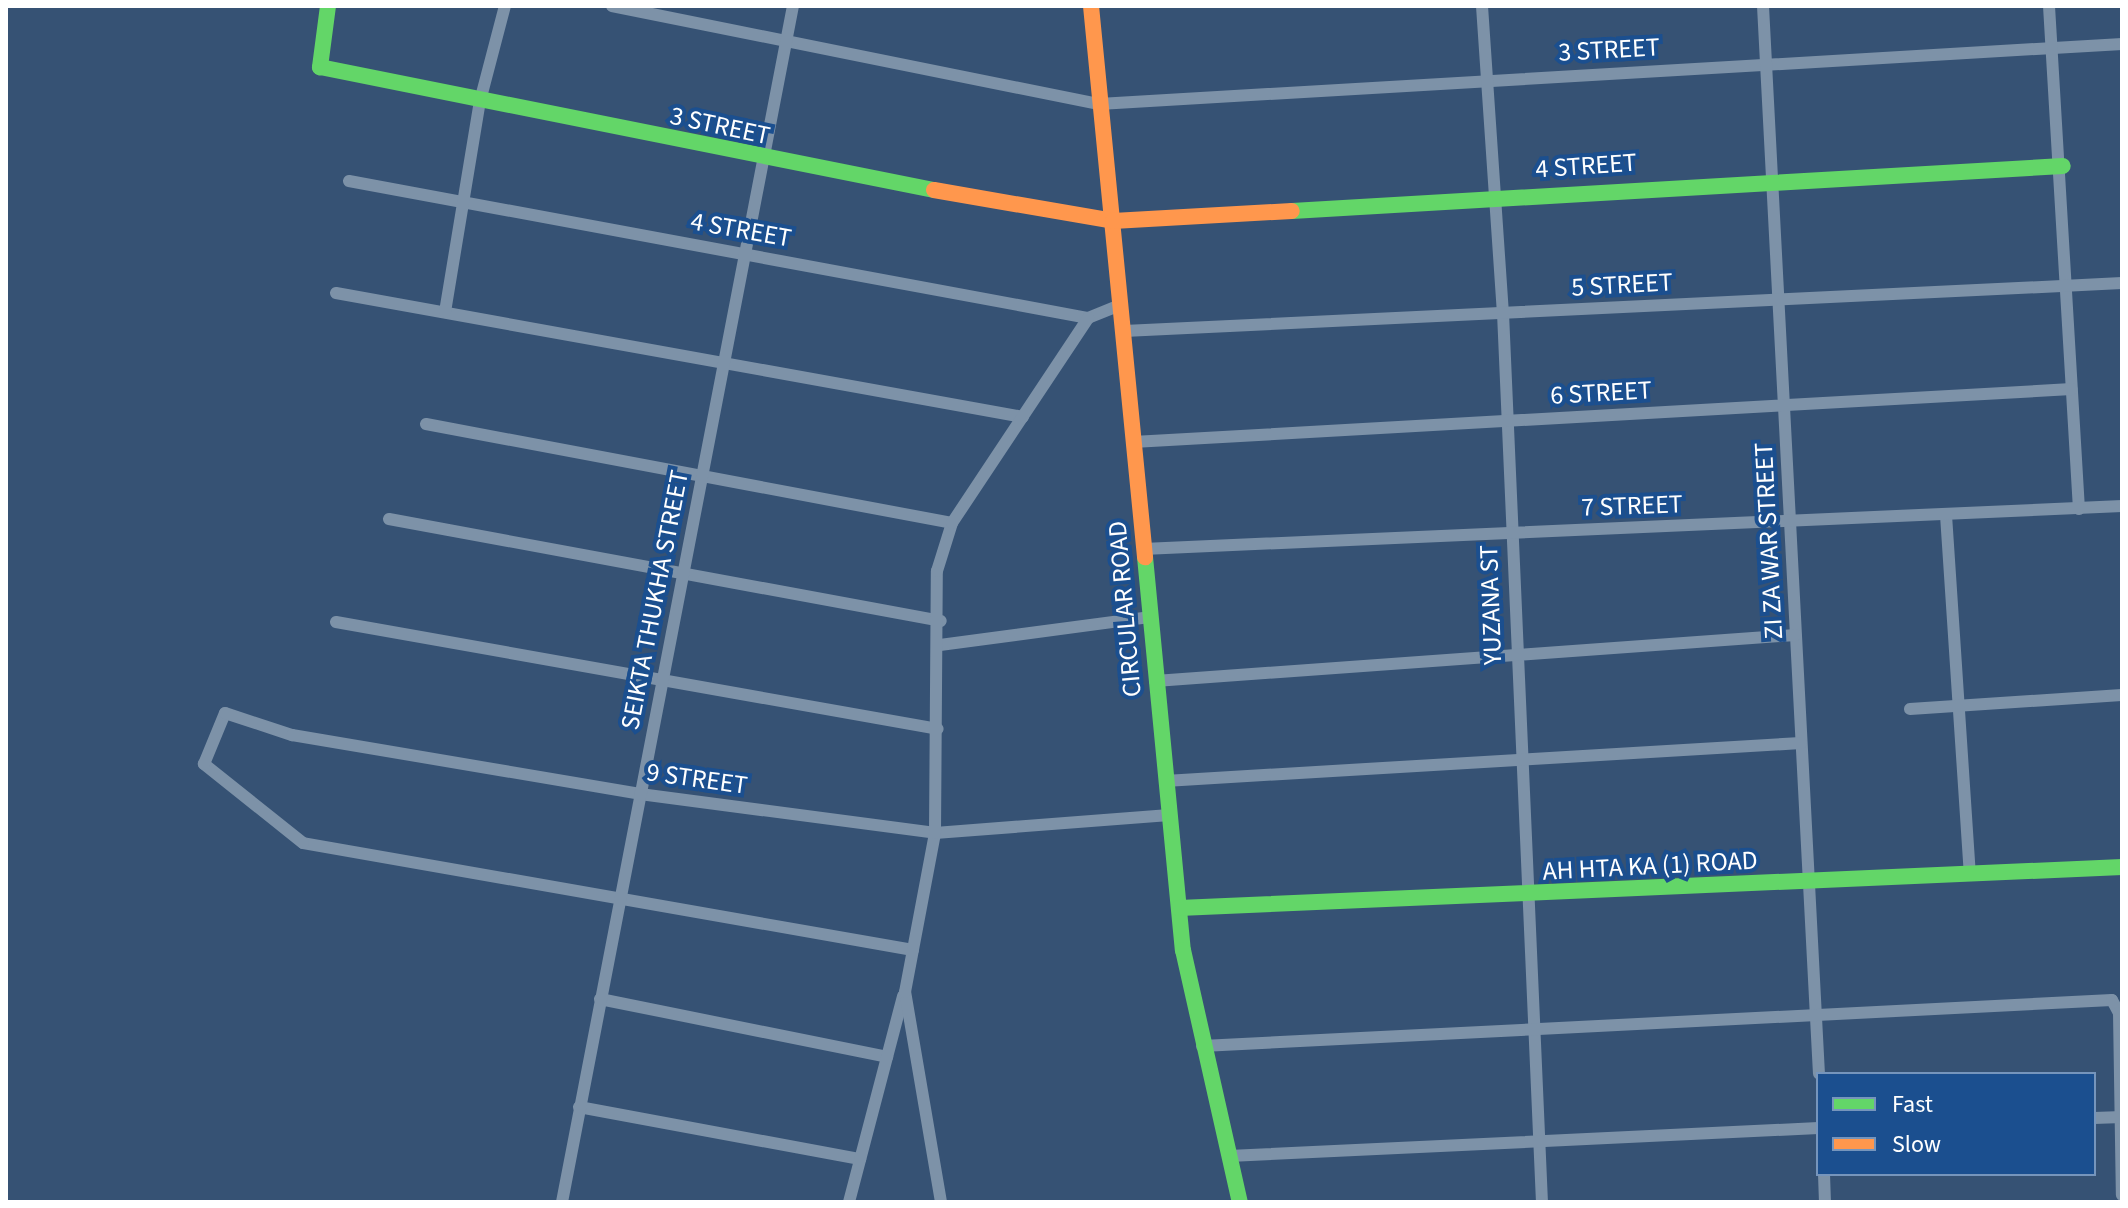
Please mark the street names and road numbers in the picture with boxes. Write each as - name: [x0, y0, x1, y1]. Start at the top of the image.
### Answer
- street label: 3 STREET: [1557, 32, 1661, 68]
- street label: 3 STREET: [667, 100, 773, 152]
- street label: 4 STREET: [1534, 147, 1638, 185]
- street label: 4 STREET: [688, 206, 794, 254]
- street label: 5 STREET: [1570, 267, 1674, 303]
- street label: 6 STREET: [1549, 375, 1653, 411]
- street label: ZI ZA WAR STREET: [1748, 442, 1790, 640]
- street label: SEIKTA THUKHA STREET: [615, 468, 695, 732]
- street label: 7 STREET: [1581, 489, 1683, 523]
- street label: CIRCULAR ROAD: [1102, 520, 1148, 698]
- street label: YUZANA ST: [1473, 544, 1509, 666]
- street label: 9 STREET: [645, 756, 749, 802]
- street label: AH HTA KA (1) ROAD: [1542, 845, 1758, 887]

